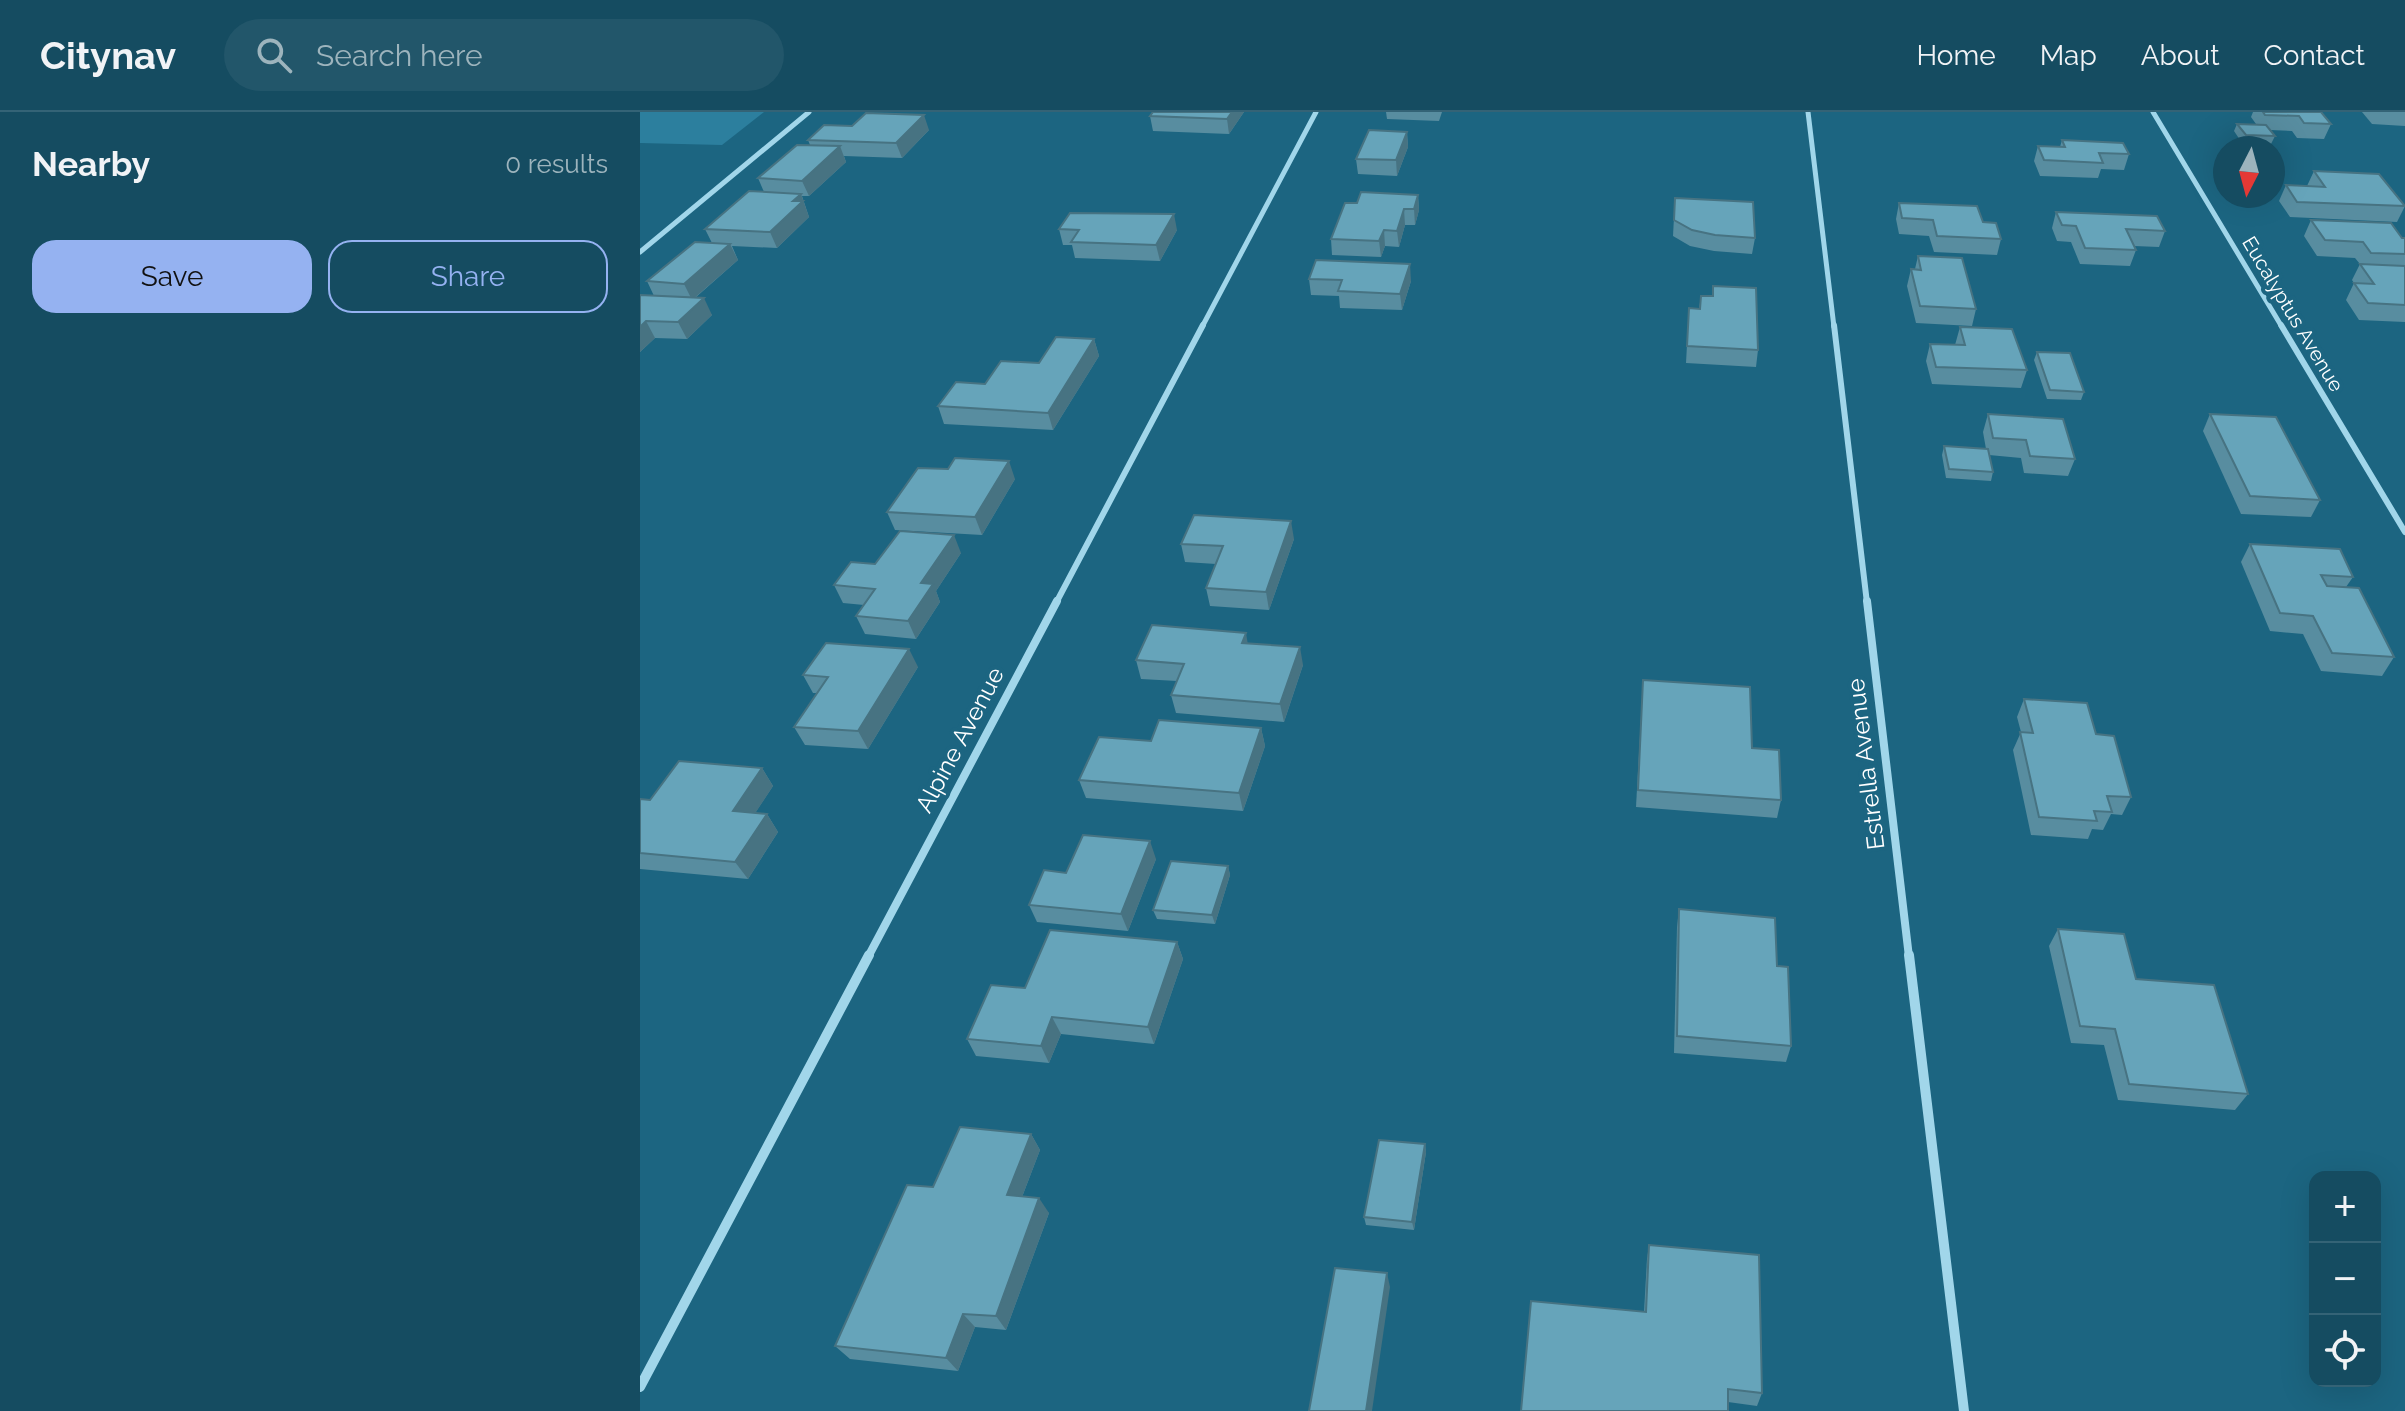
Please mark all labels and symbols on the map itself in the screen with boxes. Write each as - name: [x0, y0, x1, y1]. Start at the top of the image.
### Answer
- north arrow: [2213, 136, 2285, 208]
- street label: Eucalyptus Avenue: [2237, 232, 2349, 396]
- street label: Alpine Avenue: [909, 662, 1010, 817]
- street label: Estrella Avenue: [1841, 677, 1890, 851]

